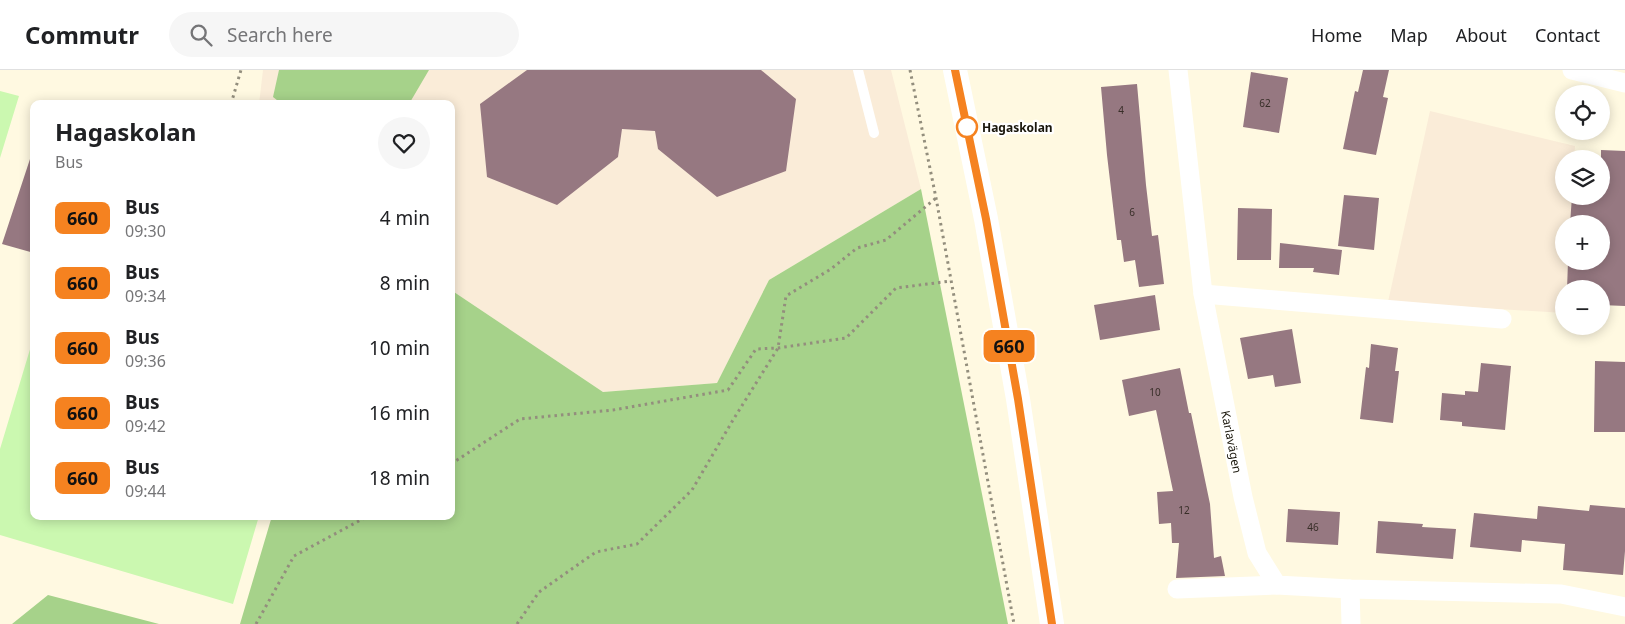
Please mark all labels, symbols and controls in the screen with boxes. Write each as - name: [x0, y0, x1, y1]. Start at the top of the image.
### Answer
- search box: [169, 12, 519, 57]
- text: Commutr: [25, 18, 139, 51]
- icon: search: [187, 21, 215, 49]
- text: Search here: [227, 22, 333, 48]
- text: Home: [1311, 23, 1362, 47]
- text: Map: [1390, 23, 1428, 47]
- text: About: [1456, 23, 1507, 47]
- text: Contact: [1535, 23, 1600, 47]
- map controls: [1555, 85, 1610, 335]
- button: locate: [1555, 85, 1610, 140]
- house number: 62: [1259, 96, 1271, 110]
- house number: 4: [1118, 103, 1124, 117]
- text: Hagaskolan: [55, 115, 196, 148]
- marker: Hagaskolan: [956, 116, 978, 138]
- button: heart: [378, 117, 430, 169]
- place label: Hagaskolan: [982, 119, 1053, 136]
- button: layers: [1555, 150, 1610, 205]
- text: Bus: [55, 151, 83, 173]
- text: Bus: [125, 194, 160, 220]
- text: 4 min: [380, 205, 430, 231]
- house number: 6: [1129, 205, 1135, 219]
- text: 660: [67, 206, 98, 230]
- button: +: [1555, 215, 1610, 270]
- text: 09:30: [125, 220, 166, 242]
- text: Bus: [125, 259, 160, 285]
- text: 8 min: [380, 270, 430, 296]
- text: 660: [67, 271, 98, 295]
- button: −: [1555, 280, 1610, 335]
- text: 09:34: [125, 285, 166, 307]
- text: Bus: [125, 324, 160, 350]
- line badge: 660: [980, 330, 1038, 362]
- text: 660: [994, 334, 1024, 358]
- text: 10 min: [369, 335, 430, 361]
- text: 660: [67, 336, 98, 360]
- text: 09:36: [125, 350, 166, 372]
- house number: 10: [1149, 385, 1161, 399]
- text: Bus: [125, 389, 160, 415]
- text: 16 min: [369, 400, 430, 426]
- text: 660: [67, 401, 98, 425]
- street label: Karlavägen: [1218, 409, 1247, 475]
- text: 09:42: [125, 415, 166, 437]
- text: Bus: [125, 454, 160, 480]
- text: 18 min: [369, 465, 430, 491]
- text: 660: [67, 466, 98, 490]
- text: 09:44: [125, 480, 166, 502]
- house number: 12: [1178, 503, 1190, 517]
- house number: 46: [1307, 520, 1319, 534]

